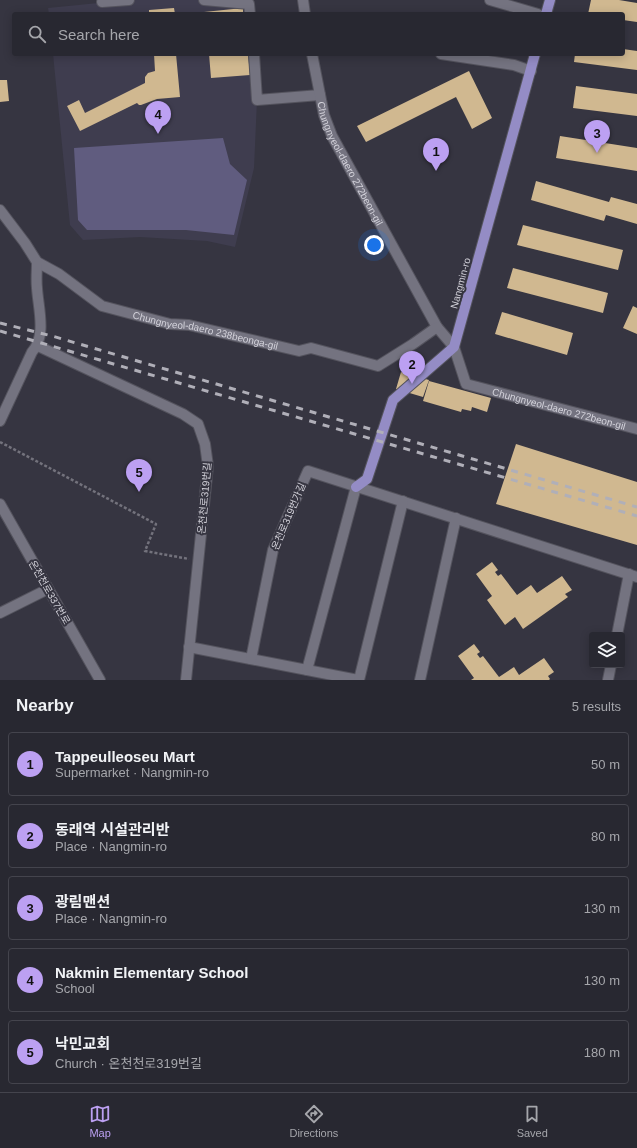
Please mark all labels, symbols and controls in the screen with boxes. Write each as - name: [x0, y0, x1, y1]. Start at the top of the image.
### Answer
- search box: [12, 12, 625, 56]
- icon: search: [26, 23, 48, 45]
- text: Search here: [58, 26, 140, 43]
- street label: Chungnyeol-daero 272beon-gil: [315, 100, 385, 227]
- pin: 4: [145, 101, 171, 134]
- pin: 3: [584, 120, 610, 153]
- pin: 1: [423, 138, 449, 171]
- your location: [364, 235, 384, 255]
- street label: Nangmin-ro: [448, 256, 473, 310]
- street label: Chungnyeol-daero 238beonga-gil: [132, 309, 279, 352]
- pin: 2: [399, 351, 425, 384]
- street label: Chungnyeol-daero 272beon-gil: [491, 386, 627, 432]
- pin: 5: [126, 459, 152, 492]
- street label: 온천천로319번길: [196, 462, 213, 534]
- street label: 온천로319번가길: [269, 481, 308, 551]
- street label: 온천천로337번로: [27, 558, 72, 626]
- map controls: [589, 632, 625, 668]
- button: layers: [589, 632, 625, 668]
- text: Nearby: [16, 696, 74, 715]
- text: 5 results: [572, 699, 621, 714]
- text: Tappeulleoseu Mart: [55, 748, 195, 765]
- text: 1: [26, 757, 34, 772]
- text: 50 m: [591, 757, 620, 772]
- text: Supermarket · Nangmin-ro: [55, 765, 209, 780]
- text: 동래역 시설관리반: [55, 821, 170, 838]
- text: 2: [26, 829, 34, 844]
- text: 80 m: [591, 829, 620, 844]
- text: Place · Nangmin-ro: [55, 839, 167, 854]
- text: 광림맨션: [55, 893, 110, 910]
- text: 3: [26, 901, 34, 916]
- text: 130 m: [584, 901, 620, 916]
- text: Place · Nangmin-ro: [55, 911, 167, 926]
- text: Nakmin Elementary School: [55, 964, 248, 981]
- text: 4: [26, 973, 34, 988]
- text: 130 m: [584, 973, 620, 988]
- text: School: [55, 981, 95, 996]
- text: 낙민교회: [55, 1035, 110, 1052]
- text: 5: [26, 1045, 34, 1060]
- text: 180 m: [584, 1045, 620, 1060]
- text: Church · 온천천로319번길: [55, 1056, 202, 1071]
- tab: Map: [89, 1103, 111, 1139]
- tab: Directions: [289, 1103, 338, 1139]
- tab: Saved: [517, 1103, 548, 1139]

